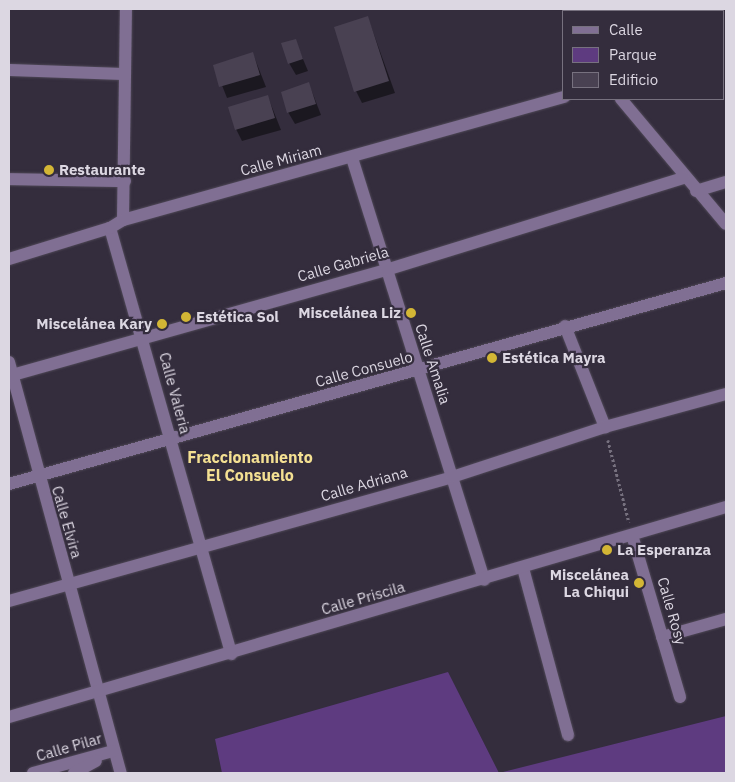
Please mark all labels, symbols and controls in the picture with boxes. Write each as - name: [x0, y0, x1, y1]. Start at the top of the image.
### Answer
- legend: [562, 10, 725, 100]
- text: Calle: [609, 20, 643, 39]
- text: Parque: [609, 45, 657, 64]
- text: Edificio: [609, 70, 658, 89]
- street label: Calle Miriam: [238, 141, 324, 179]
- place label: Restaurante: [59, 161, 145, 179]
- marker: Restaurante: [43, 164, 55, 176]
- street label: Calle Gabriela: [295, 242, 391, 286]
- place label: Miscelánea Liz: [298, 304, 401, 322]
- marker: Miscelánea Liz: [405, 307, 417, 319]
- place label: Estética Sol: [196, 308, 279, 326]
- marker: Estética Sol: [180, 311, 192, 323]
- place label: Miscelánea Kary: [36, 315, 152, 333]
- marker: Miscelánea Kary: [156, 318, 168, 330]
- street label: Calle Amalia: [412, 321, 454, 407]
- street label: Calle Consuelo: [313, 347, 415, 391]
- place label: Estética Mayra: [502, 349, 606, 367]
- street label: Calle Valeria: [156, 350, 194, 436]
- marker: Estética Mayra: [486, 352, 498, 364]
- district label: Fraccionamiento El Consuelo: [187, 447, 313, 485]
- street label: Calle Adriana: [319, 463, 409, 505]
- street label: Calle Elvira: [48, 484, 86, 560]
- place label: La Esperanza: [617, 541, 711, 559]
- marker: La Esperanza: [601, 544, 613, 556]
- place label: Miscelánea La Chiqui: [550, 565, 629, 600]
- street label: Calle Rosy: [654, 575, 690, 647]
- street label: Calle Priscila: [319, 577, 407, 619]
- marker: Miscelánea La Chiqui: [633, 577, 645, 589]
- street label: Calle Pilar: [34, 729, 104, 765]

